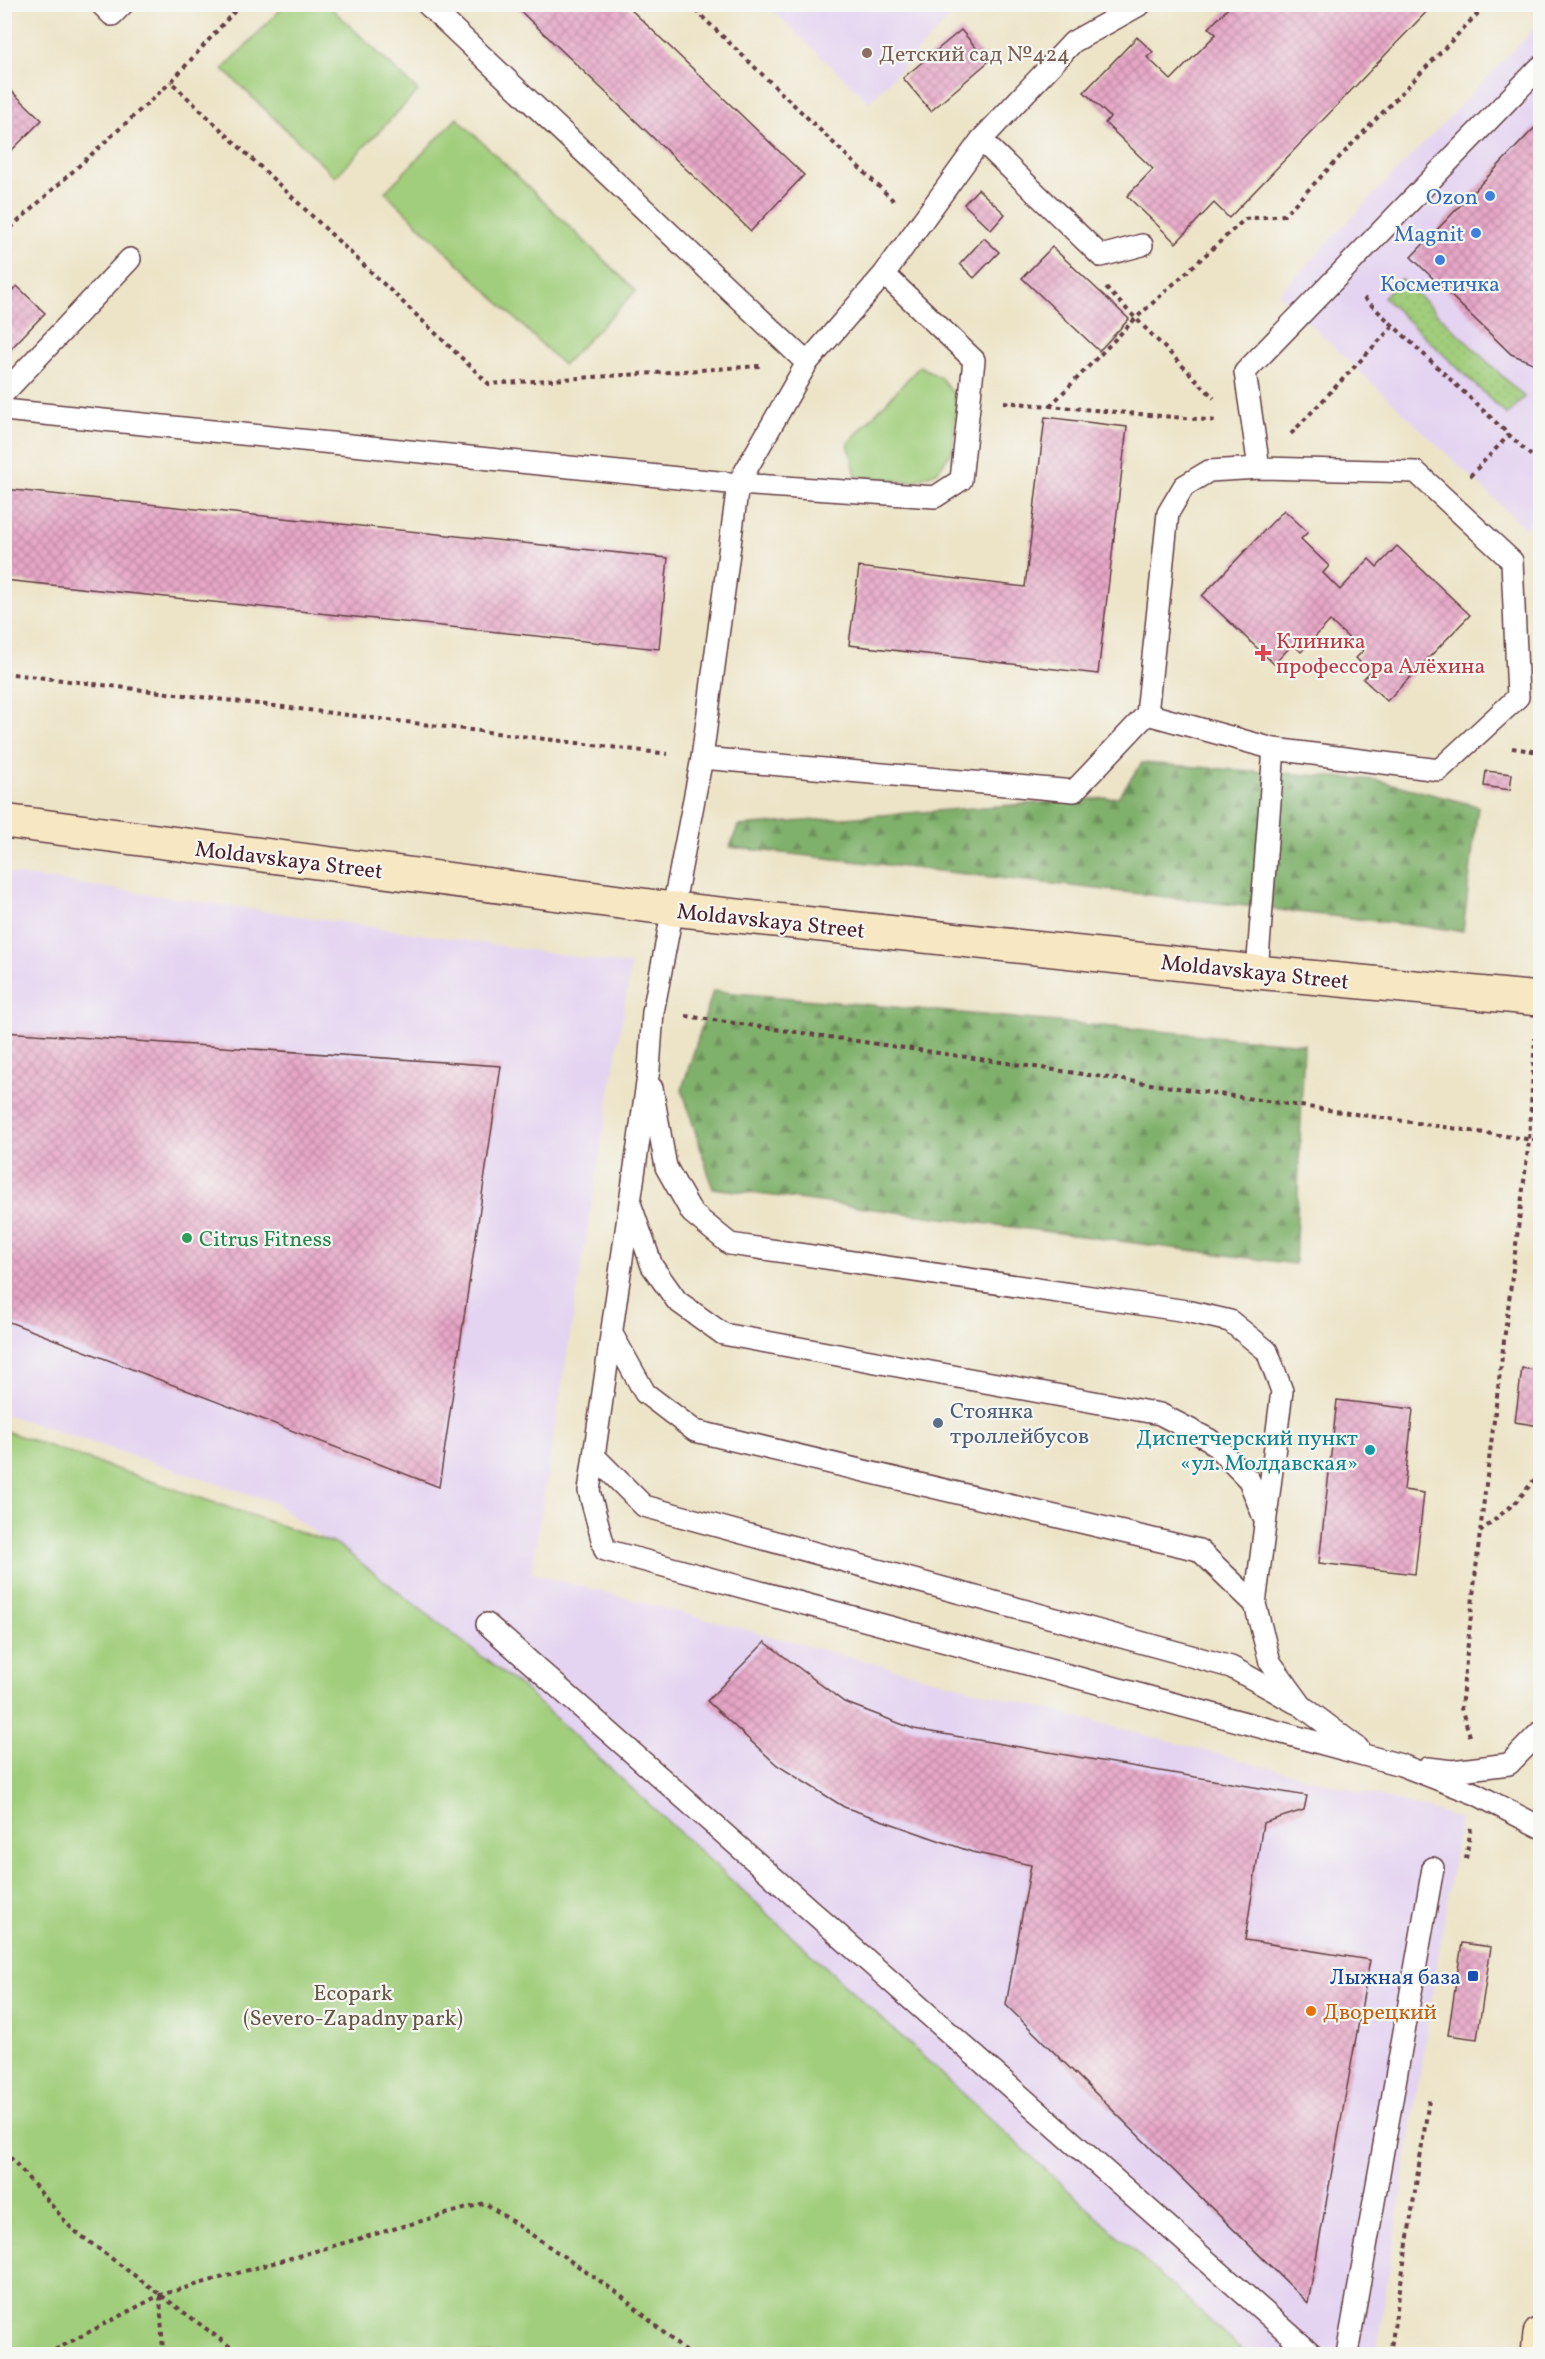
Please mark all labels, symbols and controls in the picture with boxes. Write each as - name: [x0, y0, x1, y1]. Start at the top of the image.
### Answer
- place label: Детский сад №424: [879, 40, 1070, 71]
- marker: Детский сад №424: [860, 46, 874, 60]
- place label: Ozon: [1426, 183, 1478, 214]
- marker: Ozon: [1483, 189, 1497, 203]
- place label: Magnit: [1394, 220, 1464, 251]
- marker: Magnit: [1469, 226, 1483, 240]
- marker: Косметичка: [1433, 253, 1447, 267]
- place label: Косметичка: [1380, 270, 1500, 301]
- place label: Клиника профессора Алёхина: [1276, 627, 1485, 683]
- marker: Клиника профессора Алёхина: [1254, 644, 1272, 662]
- street label: Moldavskaya Street: [193, 835, 385, 888]
- street label: Moldavskaya Street: [675, 897, 867, 948]
- street label: Moldavskaya Street: [1159, 948, 1351, 999]
- place label: Citrus Fitness: [199, 1225, 332, 1256]
- marker: Citrus Fitness: [180, 1231, 194, 1245]
- place label: Стоянка троллейбусов: [950, 1397, 1089, 1453]
- marker: Стоянка троллейбусов: [931, 1416, 945, 1430]
- place label: Диспетчерский пункт «ул. Молдавская»: [1136, 1424, 1358, 1480]
- marker: Диспетчерский пункт «ул. Молдавская»: [1363, 1443, 1377, 1457]
- place label: Лыжная база: [1330, 1963, 1461, 1994]
- marker: Лыжная база: [1466, 1969, 1480, 1983]
- park label: Ecopark (Severo-Zapadny park): [243, 1979, 463, 2035]
- place label: Дворецкий: [1323, 1998, 1437, 2029]
- marker: Дворецкий: [1304, 2004, 1318, 2018]

